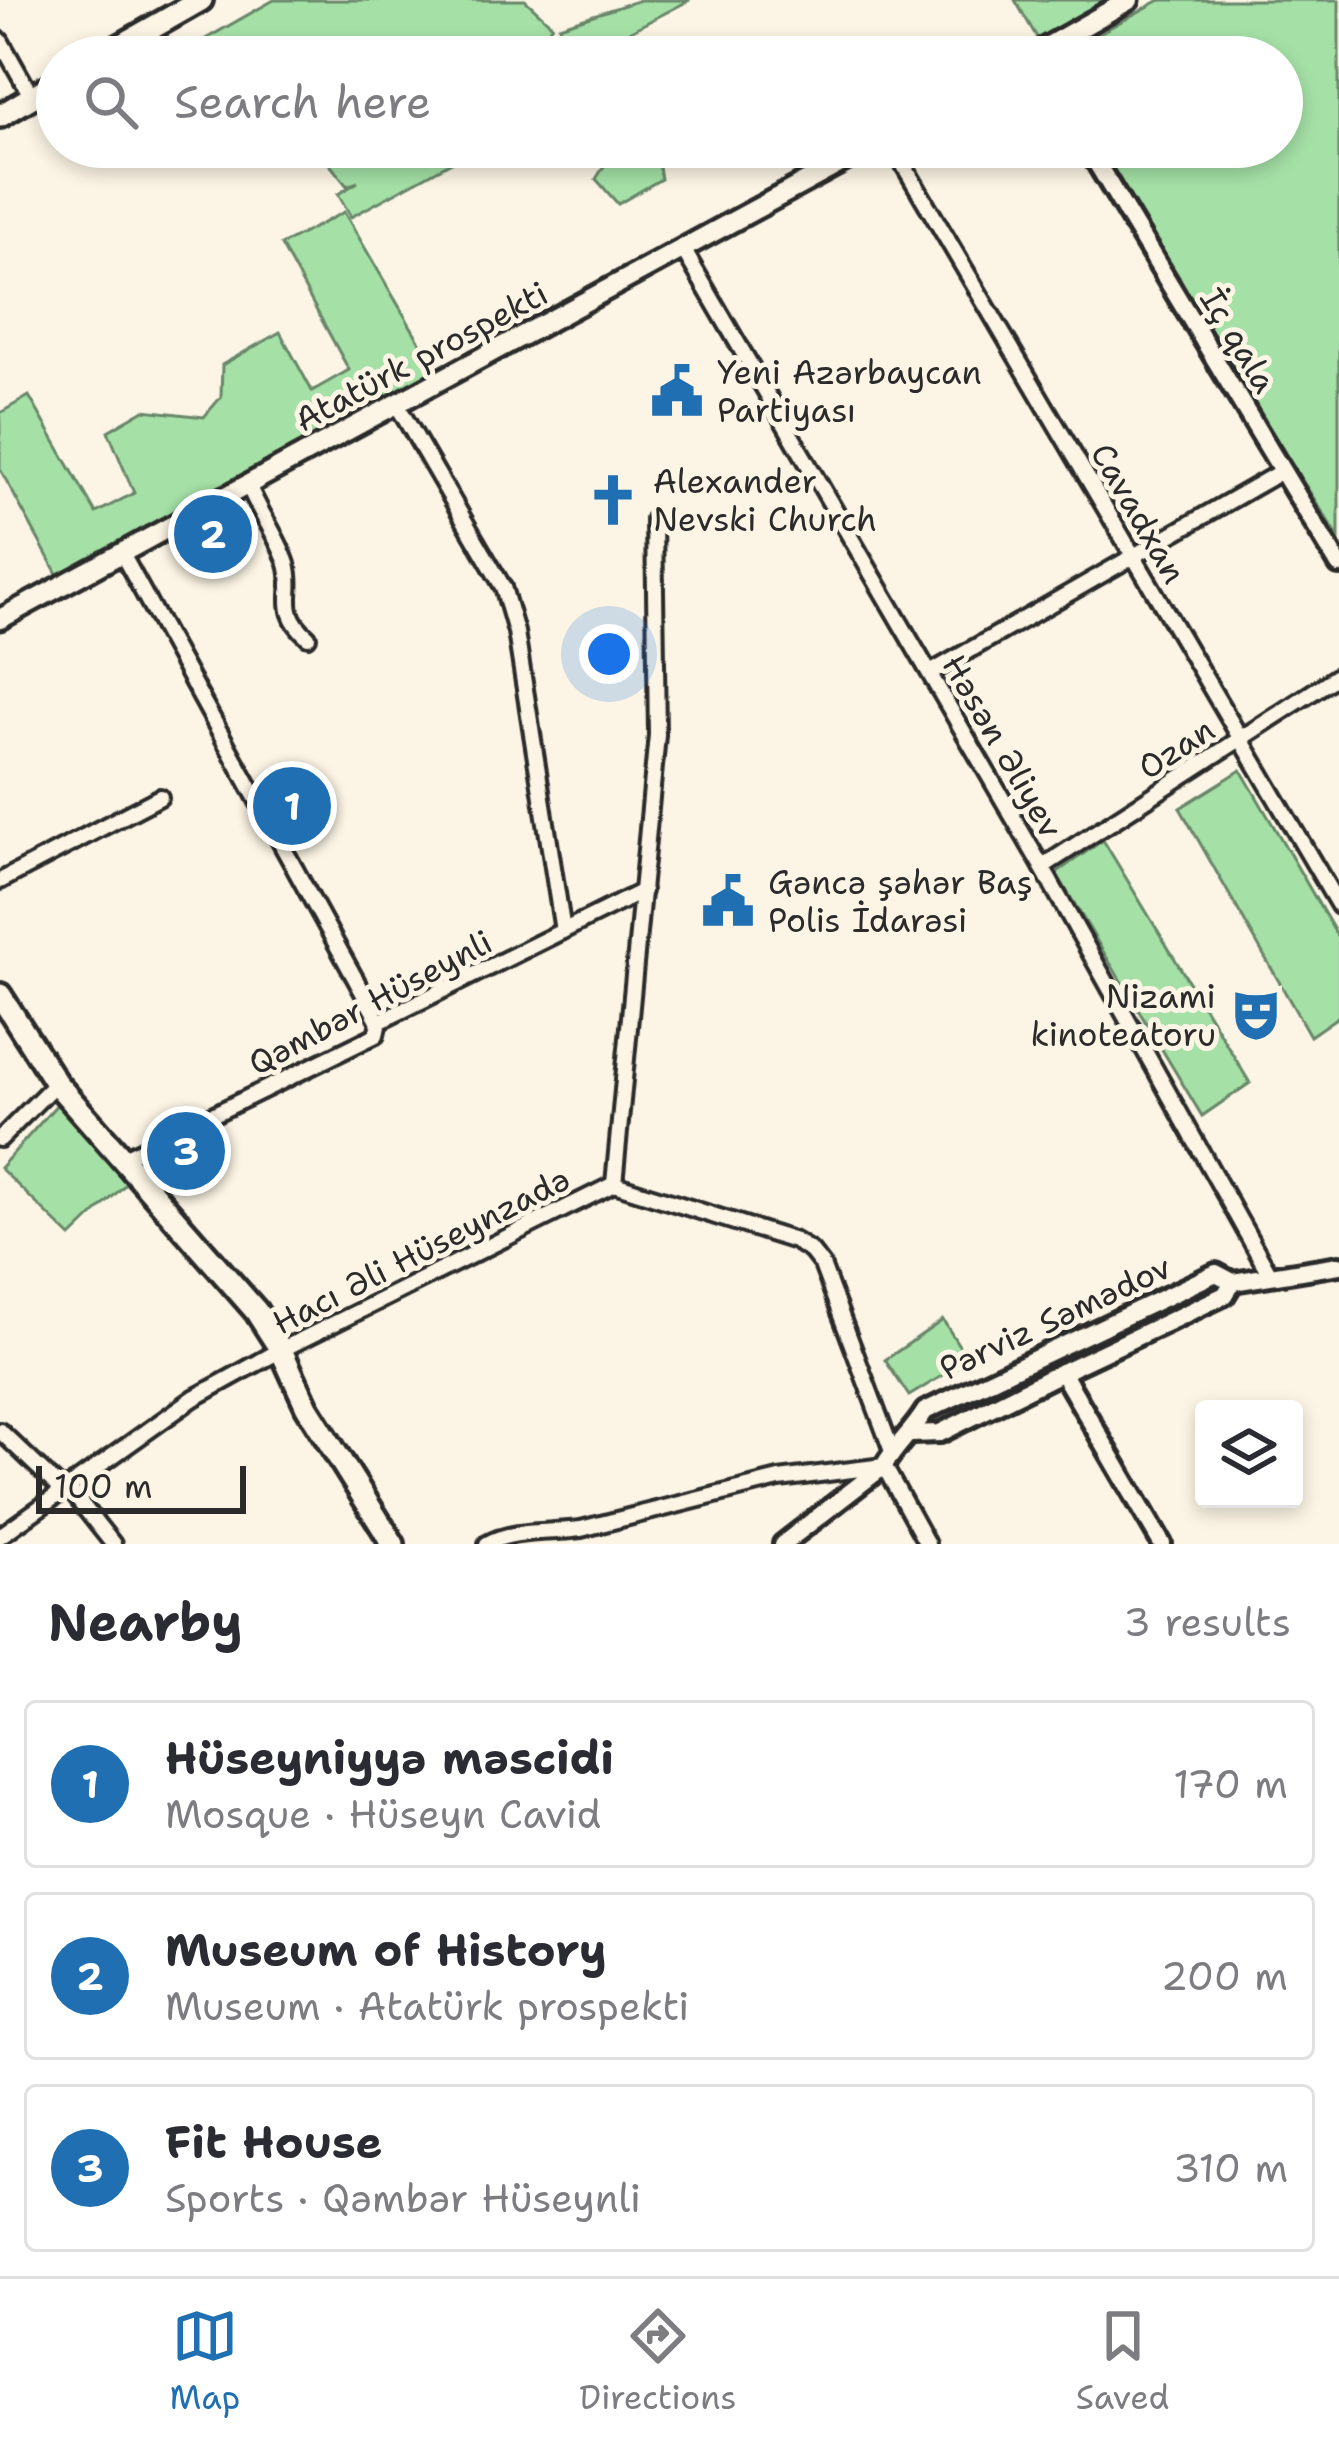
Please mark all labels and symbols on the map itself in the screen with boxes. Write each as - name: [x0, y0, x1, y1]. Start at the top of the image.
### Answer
- street label: Atatürk prospekti: [287, 271, 556, 442]
- street label: İç qala: [1190, 279, 1287, 401]
- place label: Yeni Azərbaycan Partiyası: [717, 350, 982, 433]
- public building icon: Yeni Azərbaycan Partiyası: [648, 362, 706, 420]
- street label: Cavadxan: [1080, 435, 1197, 592]
- place label: Alexander Nevski Church: [653, 459, 877, 542]
- church icon: Alexander Nevski Church: [584, 471, 642, 529]
- pin: 2: [174, 489, 252, 579]
- your location: [579, 624, 639, 684]
- street label: Həsən Əliyev: [932, 646, 1073, 846]
- street label: Ozan: [1129, 707, 1223, 790]
- pin: 1: [253, 761, 331, 851]
- place label: Gəncə şəhər Baş Polis İdarəsi: [768, 860, 1033, 943]
- public building icon: Gəncə şəhər Baş Polis İdarəsi: [699, 872, 757, 930]
- street label: Qəmbər Hüseynli: [241, 919, 500, 1086]
- place label: Nizami kinoteatoru: [1031, 974, 1216, 1057]
- theatre icon: Nizami kinoteatoru: [1227, 986, 1285, 1044]
- pin: 3: [147, 1106, 225, 1196]
- street label: Hacı Əli Hüseynzadə: [265, 1156, 578, 1345]
- street label: Pərviz Səmədov: [932, 1244, 1178, 1391]
- scale bar: [36, 1460, 246, 1513]

